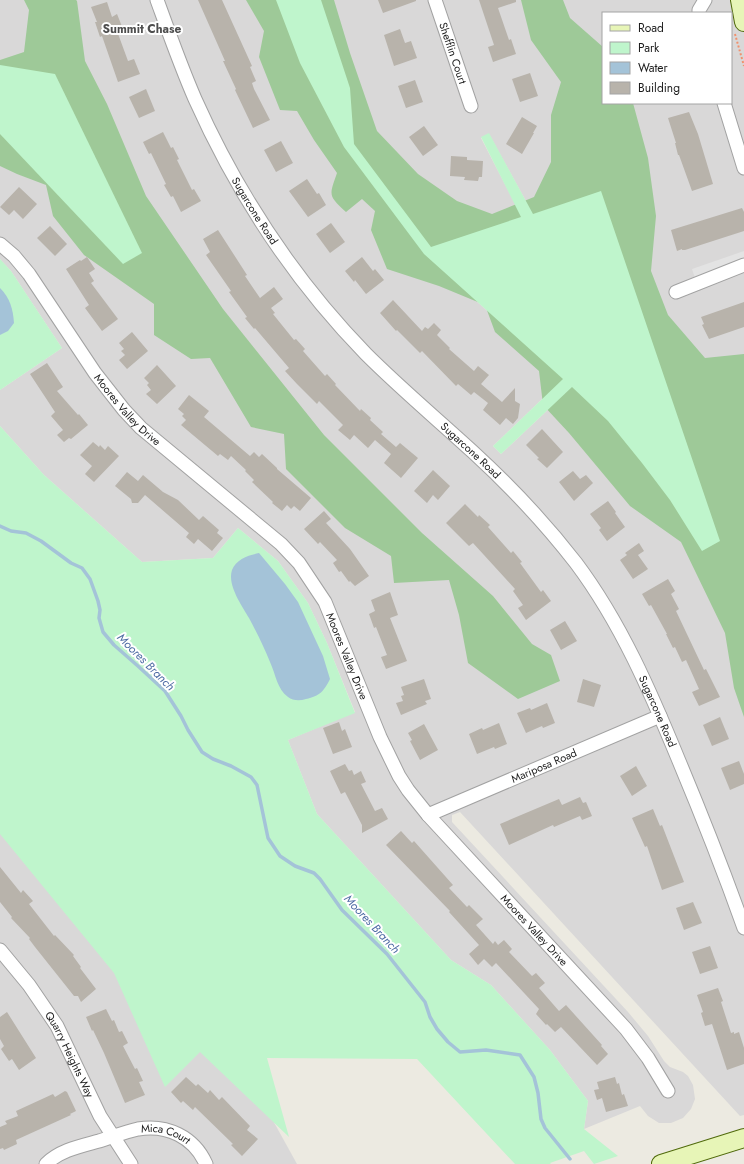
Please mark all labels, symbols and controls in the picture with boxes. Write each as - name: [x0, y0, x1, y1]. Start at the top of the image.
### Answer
- legend: [602, 12, 732, 104]
- text: Road: [638, 19, 664, 37]
- district label: Summit Chase: [103, 20, 182, 38]
- street label: Shefflin Court: [435, 20, 471, 86]
- text: Park: [638, 39, 660, 57]
- text: Water: [638, 59, 669, 77]
- text: Building: [638, 79, 680, 97]
- street label: Sugarcone Road: [228, 174, 282, 248]
- street label: Moores Valley Drive: [90, 370, 165, 449]
- street label: Sugarcone Road: [437, 418, 504, 482]
- street label: Moores Valley Drive: [322, 610, 372, 702]
- water label: Moores Branch: [113, 629, 179, 695]
- street label: Sugarcone Road: [635, 673, 680, 750]
- street label: Mariposa Road: [509, 744, 579, 787]
- water label: Moores Branch: [340, 890, 404, 958]
- street label: Moores Valley Drive: [497, 891, 572, 970]
- street label: Quarry Heights Way: [41, 1008, 98, 1100]
- street label: Mica Court: [140, 1120, 195, 1148]

